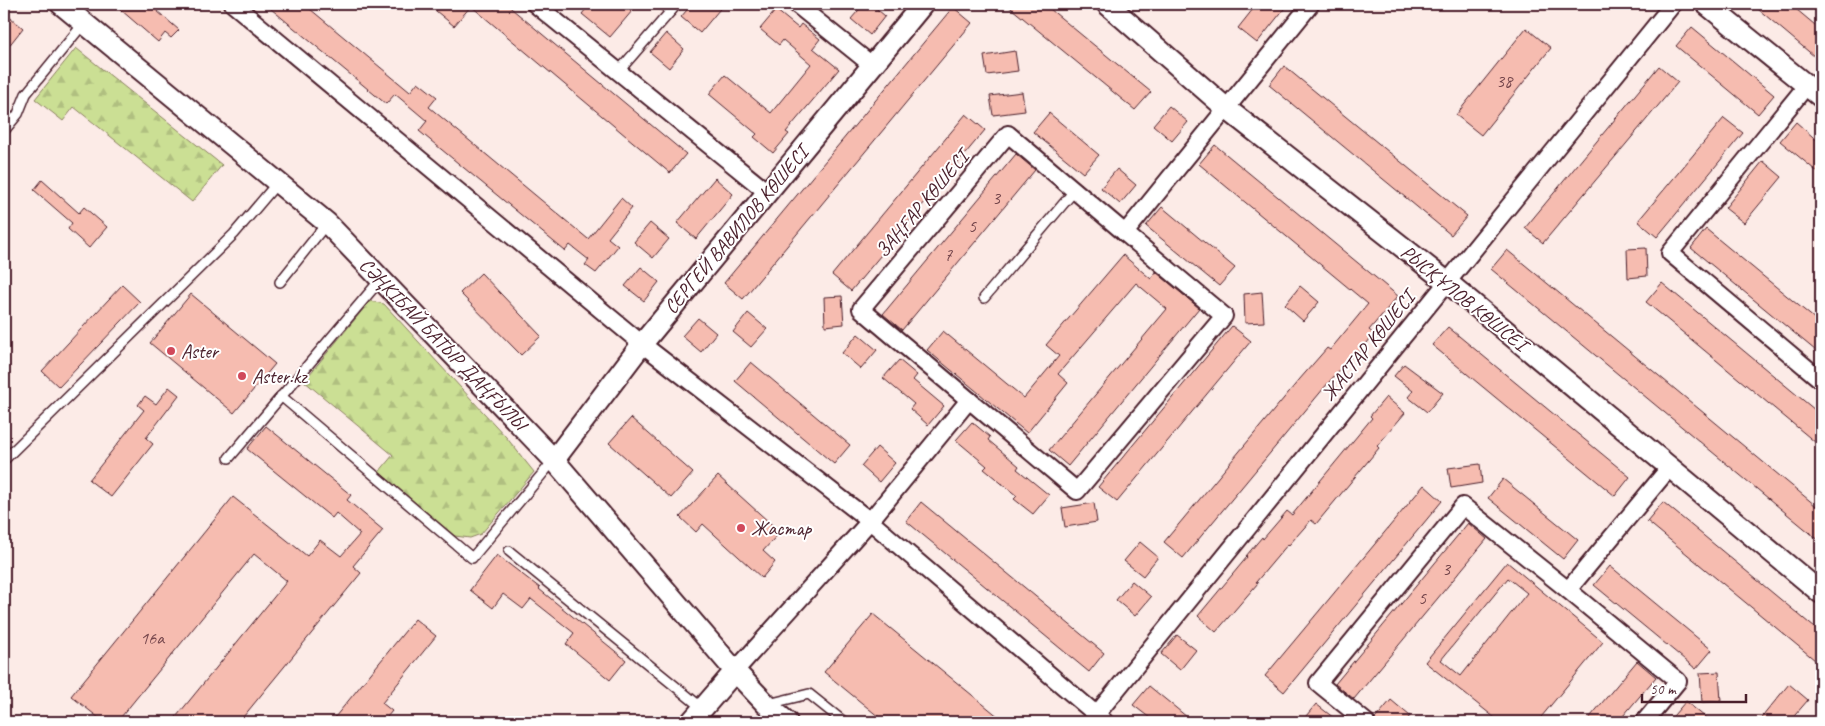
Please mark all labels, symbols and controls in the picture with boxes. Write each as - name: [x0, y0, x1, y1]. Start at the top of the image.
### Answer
- house number: 38: [1496, 70, 1514, 92]
- street label: СЕРГЕЙ ВАВИЛОВ КӨШЕСІ: [659, 137, 817, 319]
- street label: ЗАҢҒАР КӨШЕСІ: [870, 142, 977, 263]
- house number: 3: [992, 187, 1002, 209]
- house number: 5: [968, 215, 977, 237]
- street label: РЫСҚҰЛОВ КӨШСЕІ: [1396, 239, 1536, 360]
- house number: 7: [944, 244, 953, 266]
- street label: СӘҢКІБАЙ БАТЫР ДАҢҒЫЛЫ: [354, 253, 535, 438]
- street label: ЖАСТАР КӨШЕСІ: [1316, 282, 1423, 406]
- place label: Aster: [181, 339, 220, 364]
- marker: Aster: [165, 345, 177, 357]
- place label: Aster.kz: [252, 364, 308, 389]
- marker: Aster.kz: [236, 370, 248, 382]
- place label: Жастар: [751, 516, 813, 541]
- marker: Жастар: [735, 522, 747, 534]
- house number: 3: [1442, 558, 1452, 580]
- house number: 5: [1418, 587, 1427, 609]
- house number: 16а: [140, 627, 165, 649]
- scale bar: [1642, 671, 1746, 703]
- text: 50 m: [1650, 680, 1677, 699]

